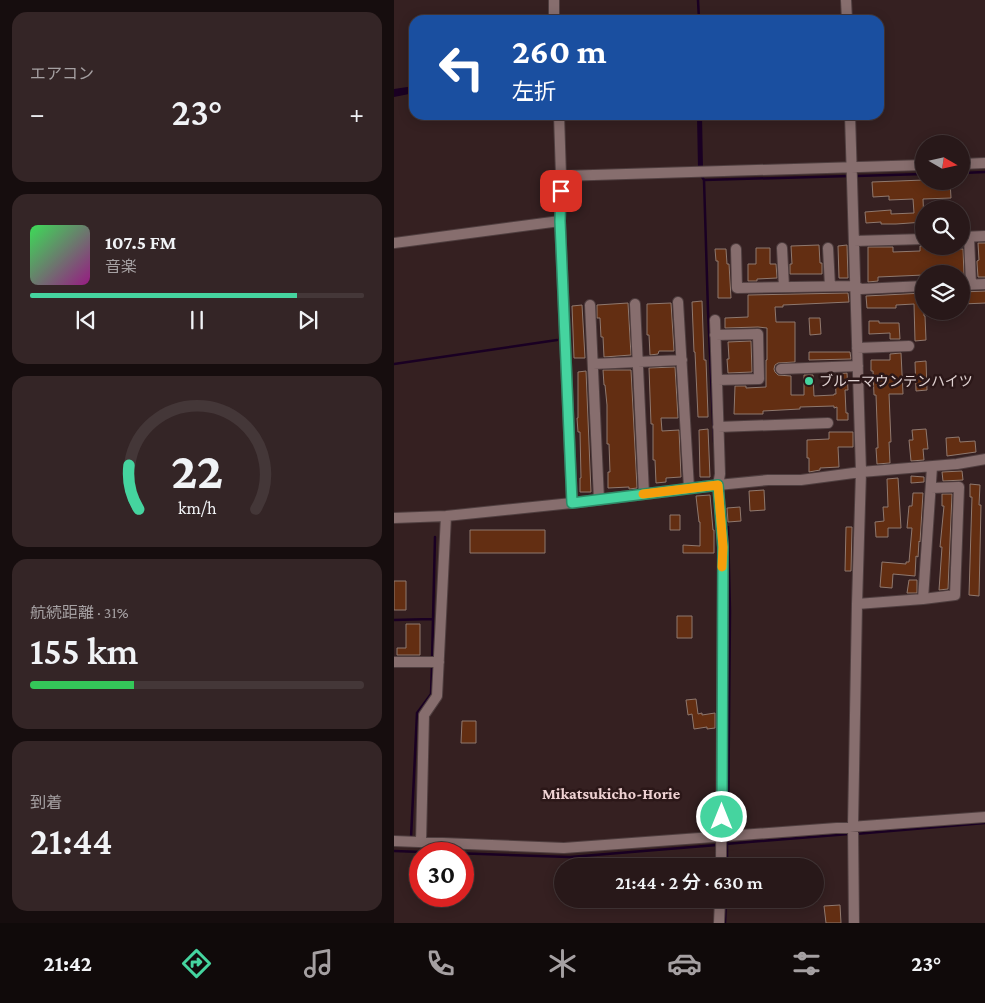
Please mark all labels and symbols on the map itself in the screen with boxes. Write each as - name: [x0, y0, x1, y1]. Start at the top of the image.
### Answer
- north arrow: [915, 135, 970, 190]
- pin: [540, 170, 582, 212]
- place label: ブルーマウンテンハイツ: [819, 373, 973, 389]
- marker: ブルーマウンテンハイツ: [803, 375, 815, 387]
- district label: Mikatsukicho-Horie: [542, 785, 681, 802]
- position arrow: [695, 790, 747, 842]
- speed limit sign: 30: [409, 842, 474, 907]

